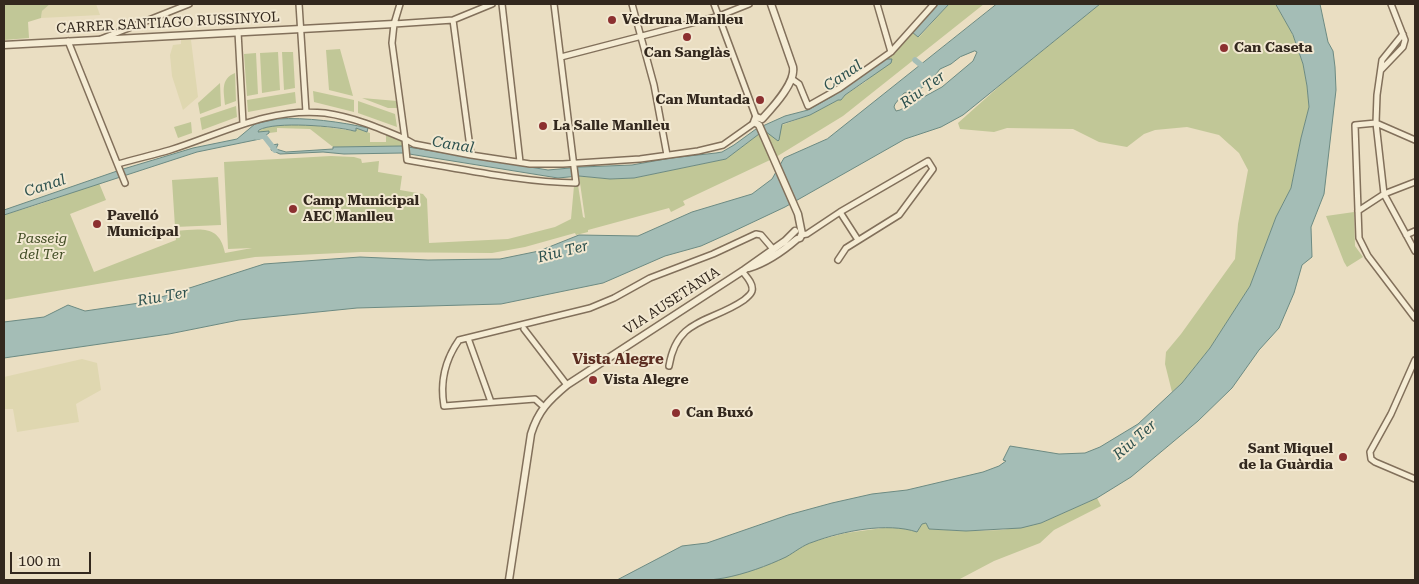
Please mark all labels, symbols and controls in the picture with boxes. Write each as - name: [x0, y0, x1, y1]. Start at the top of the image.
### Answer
- street label: CARRER SANTIAGO RUSSINYOL: [56, 9, 280, 37]
- place label: Vedruna Manlleu: [622, 12, 743, 28]
- marker: Vedruna Manlleu: [606, 14, 618, 26]
- marker: Can Sanglàs: [681, 31, 693, 43]
- place label: Can Caseta: [1234, 40, 1313, 56]
- marker: Can Caseta: [1218, 42, 1230, 54]
- place label: Can Sanglàs: [644, 45, 730, 61]
- water label: Canal: [820, 57, 866, 95]
- water label: Riu Ter: [897, 68, 949, 112]
- place label: Can Muntada: [656, 92, 750, 108]
- marker: Can Muntada: [754, 94, 766, 106]
- place label: La Salle Manlleu: [553, 118, 670, 134]
- marker: La Salle Manlleu: [537, 120, 549, 132]
- water label: Canal: [431, 133, 475, 157]
- water label: Canal: [22, 171, 68, 201]
- place label: Camp Municipal AEC Manlleu: [303, 193, 419, 226]
- marker: Camp Municipal AEC Manlleu: [287, 203, 299, 215]
- place label: Pavelló Municipal: [107, 208, 179, 240]
- marker: Pavelló Municipal: [91, 218, 103, 230]
- park label: Passeig del Ter: [17, 231, 67, 264]
- water label: Riu Ter: [536, 237, 590, 267]
- street label: VIA AUSETÀNIA: [621, 264, 723, 338]
- water label: Riu Ter: [136, 284, 190, 310]
- district label: Vista Alegre: [572, 351, 664, 369]
- place label: Vista Alegre: [603, 372, 689, 388]
- marker: Vista Alegre: [587, 374, 599, 386]
- place label: Can Buxó: [686, 405, 753, 421]
- marker: Can Buxó: [670, 407, 682, 419]
- water label: Riu Ter: [1110, 416, 1160, 464]
- place label: Sant Miquel de la Guàrdia: [1239, 441, 1333, 474]
- marker: Sant Miquel de la Guàrdia: [1337, 451, 1349, 463]
- scale bar: [12, 542, 94, 574]
- text: 100 m: [18, 552, 61, 570]

